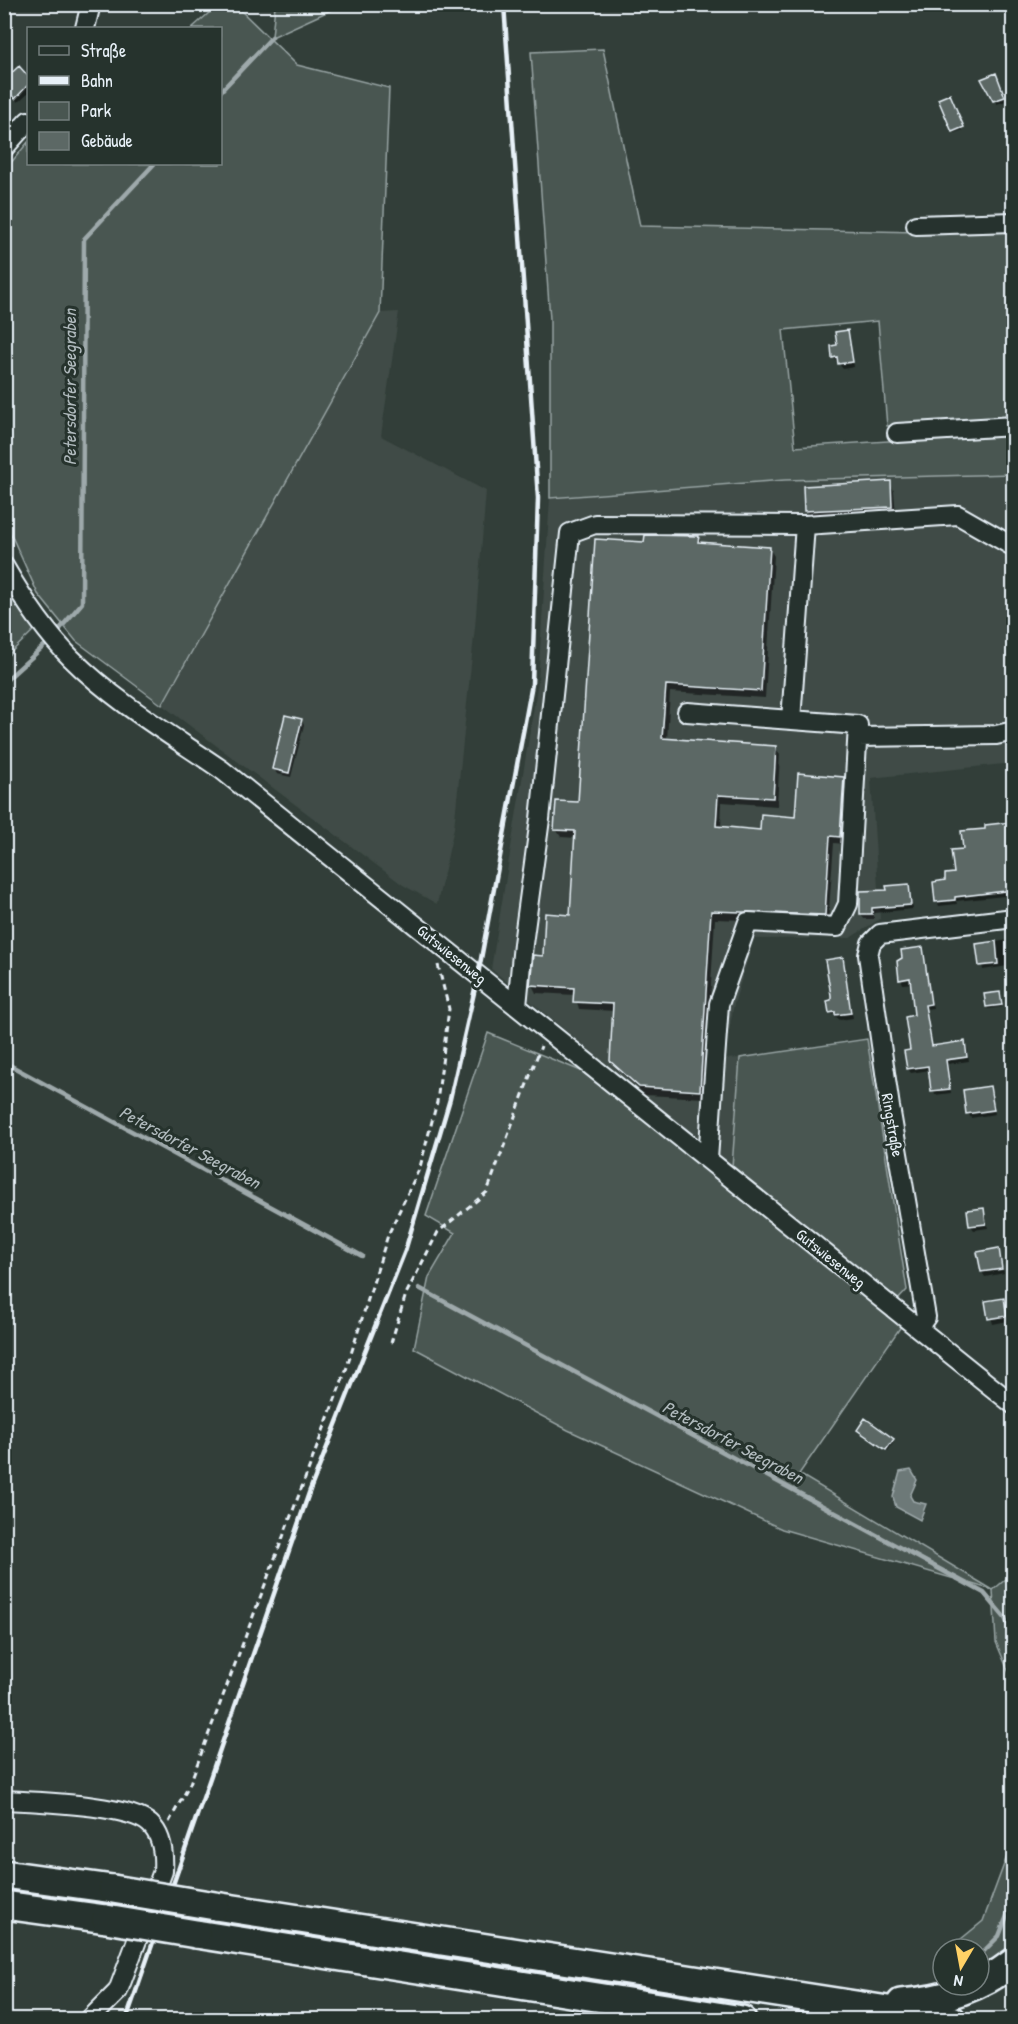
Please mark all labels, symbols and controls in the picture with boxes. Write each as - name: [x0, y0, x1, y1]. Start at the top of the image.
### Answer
- legend: [27, 27, 222, 165]
- text: Straße: [81, 38, 126, 63]
- text: Bahn: [81, 68, 113, 93]
- text: Park: [81, 98, 112, 123]
- text: Gebäude: [81, 128, 133, 153]
- water label: Petersdorfer Seegraben: [57, 307, 82, 465]
- street label: Gutswiesenweg: [413, 919, 491, 989]
- street label: Ringstraße: [877, 1092, 910, 1159]
- water label: Petersdorfer Seegraben: [115, 1099, 266, 1196]
- street label: Gutswiesenweg: [792, 1223, 870, 1293]
- water label: Petersdorfer Seegraben: [658, 1394, 809, 1491]
- north arrow: [931, 1937, 991, 1997]
- text: N: [952, 1970, 964, 1993]

